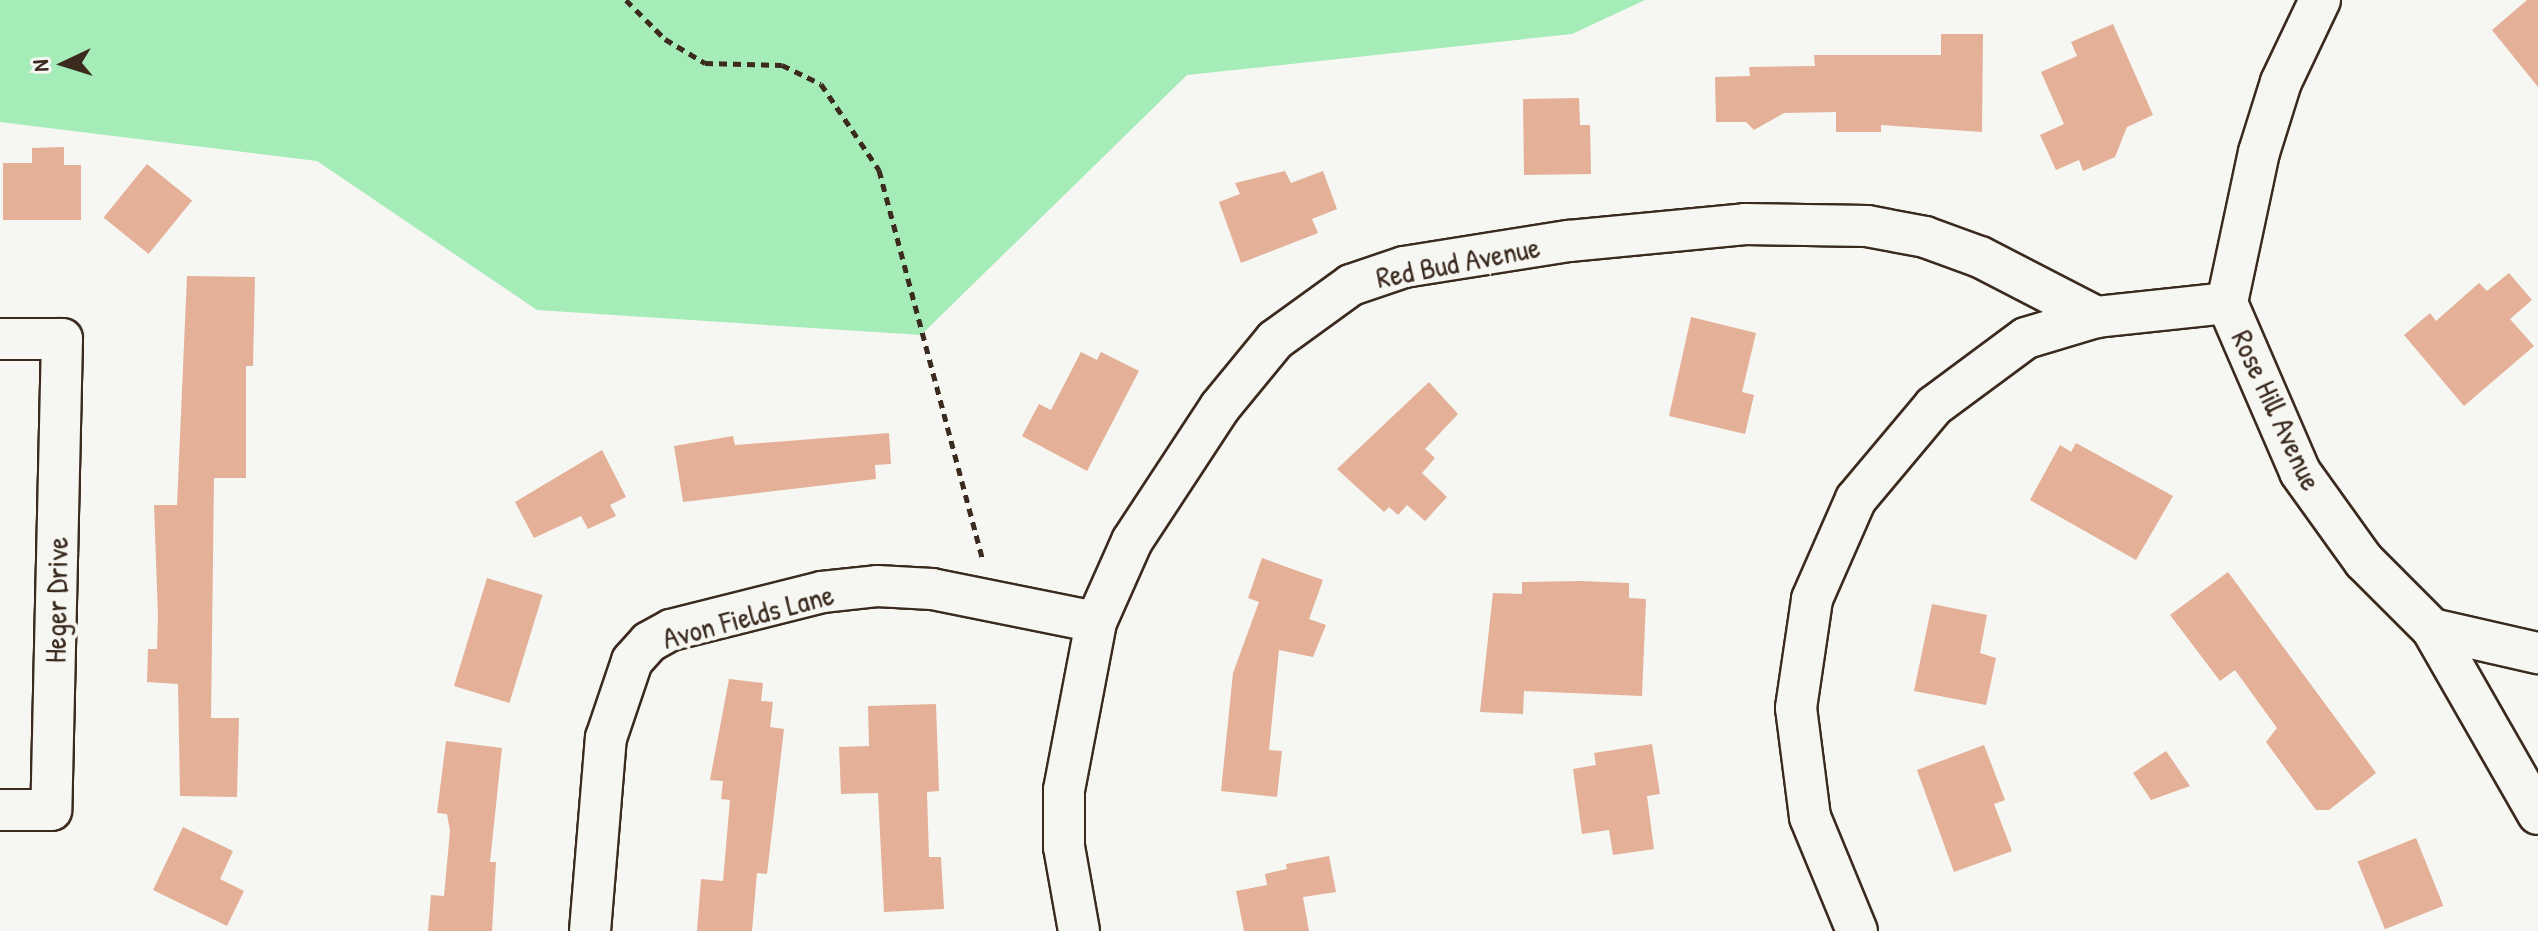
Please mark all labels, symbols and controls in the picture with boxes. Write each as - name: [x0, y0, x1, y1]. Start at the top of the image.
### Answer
- north arrow: [24, 24, 104, 104]
- text: N: [25, 59, 55, 73]
- street label: Red Bud Avenue: [1373, 228, 1543, 296]
- street label: Rose Hill Avenue: [2224, 324, 2330, 496]
- street label: Heger Drive: [37, 537, 75, 663]
- street label: Avon Fields Lane: [659, 576, 837, 656]

